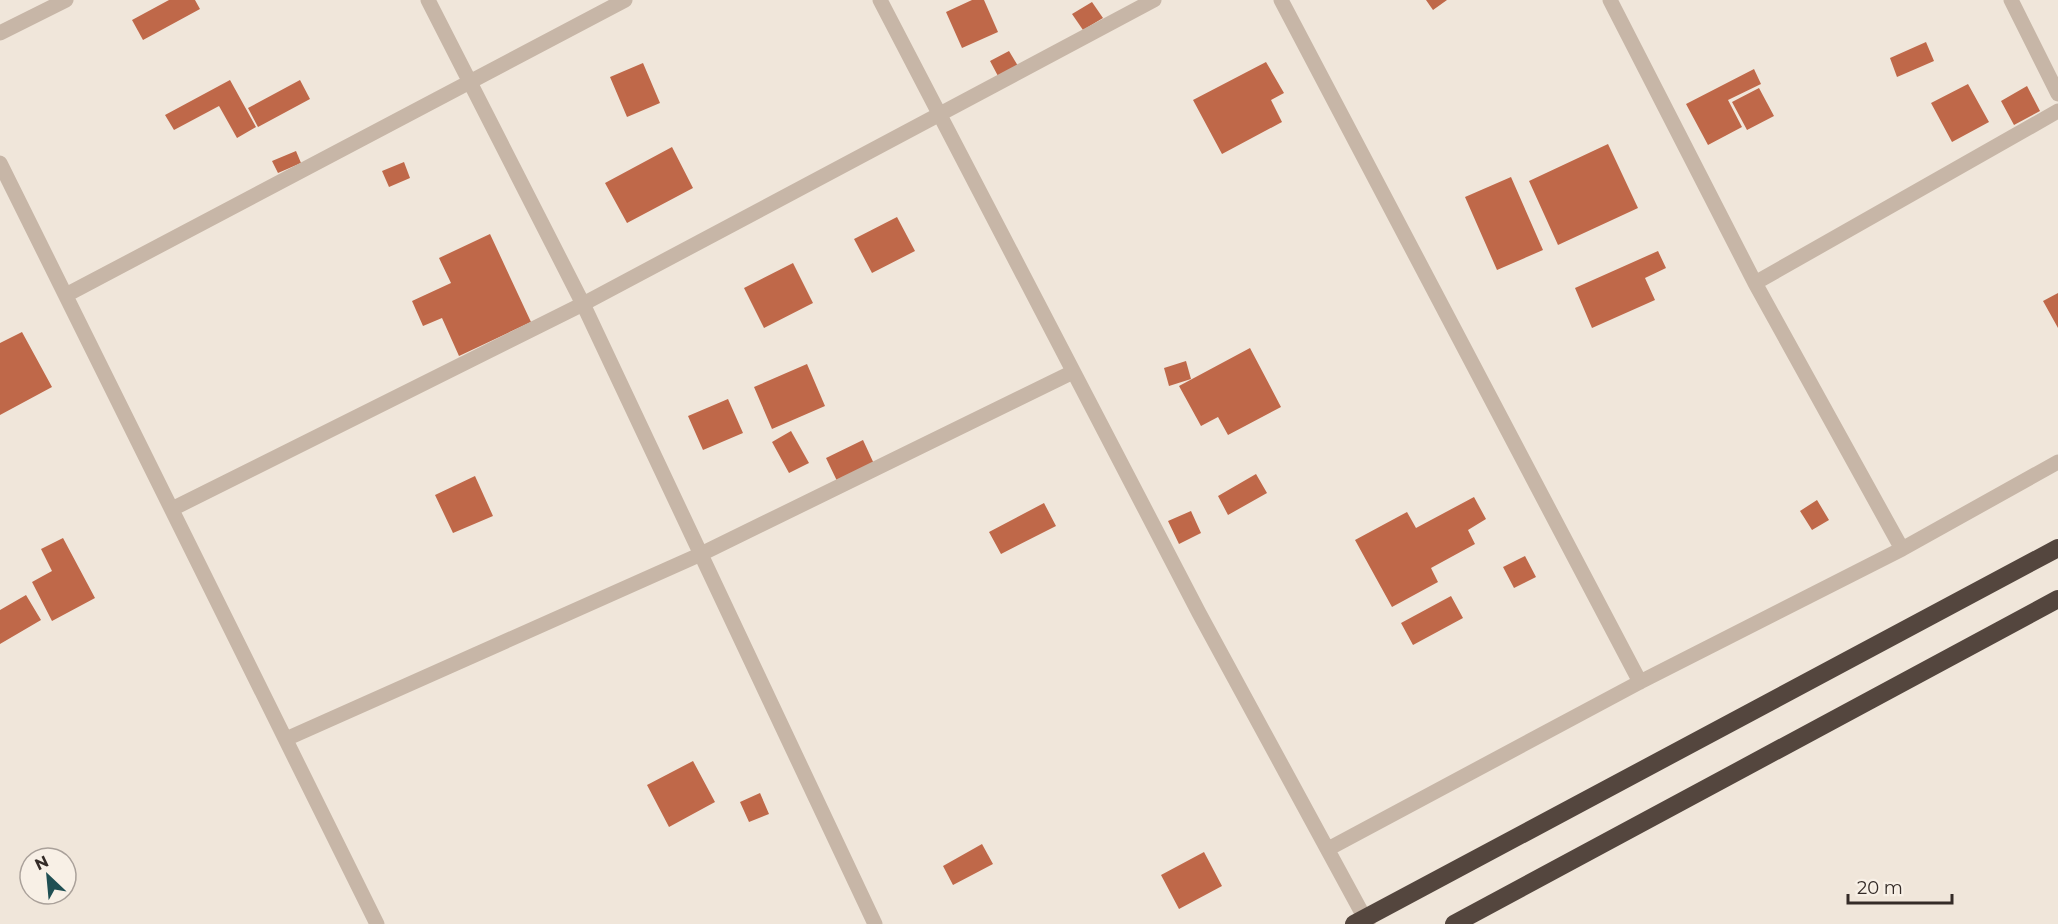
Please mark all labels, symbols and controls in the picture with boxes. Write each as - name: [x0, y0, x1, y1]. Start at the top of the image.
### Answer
- north arrow: [18, 846, 78, 906]
- text: N: [32, 852, 52, 874]
- scale bar: [1848, 867, 1952, 905]
- text: 20 m: [1857, 877, 1903, 899]

